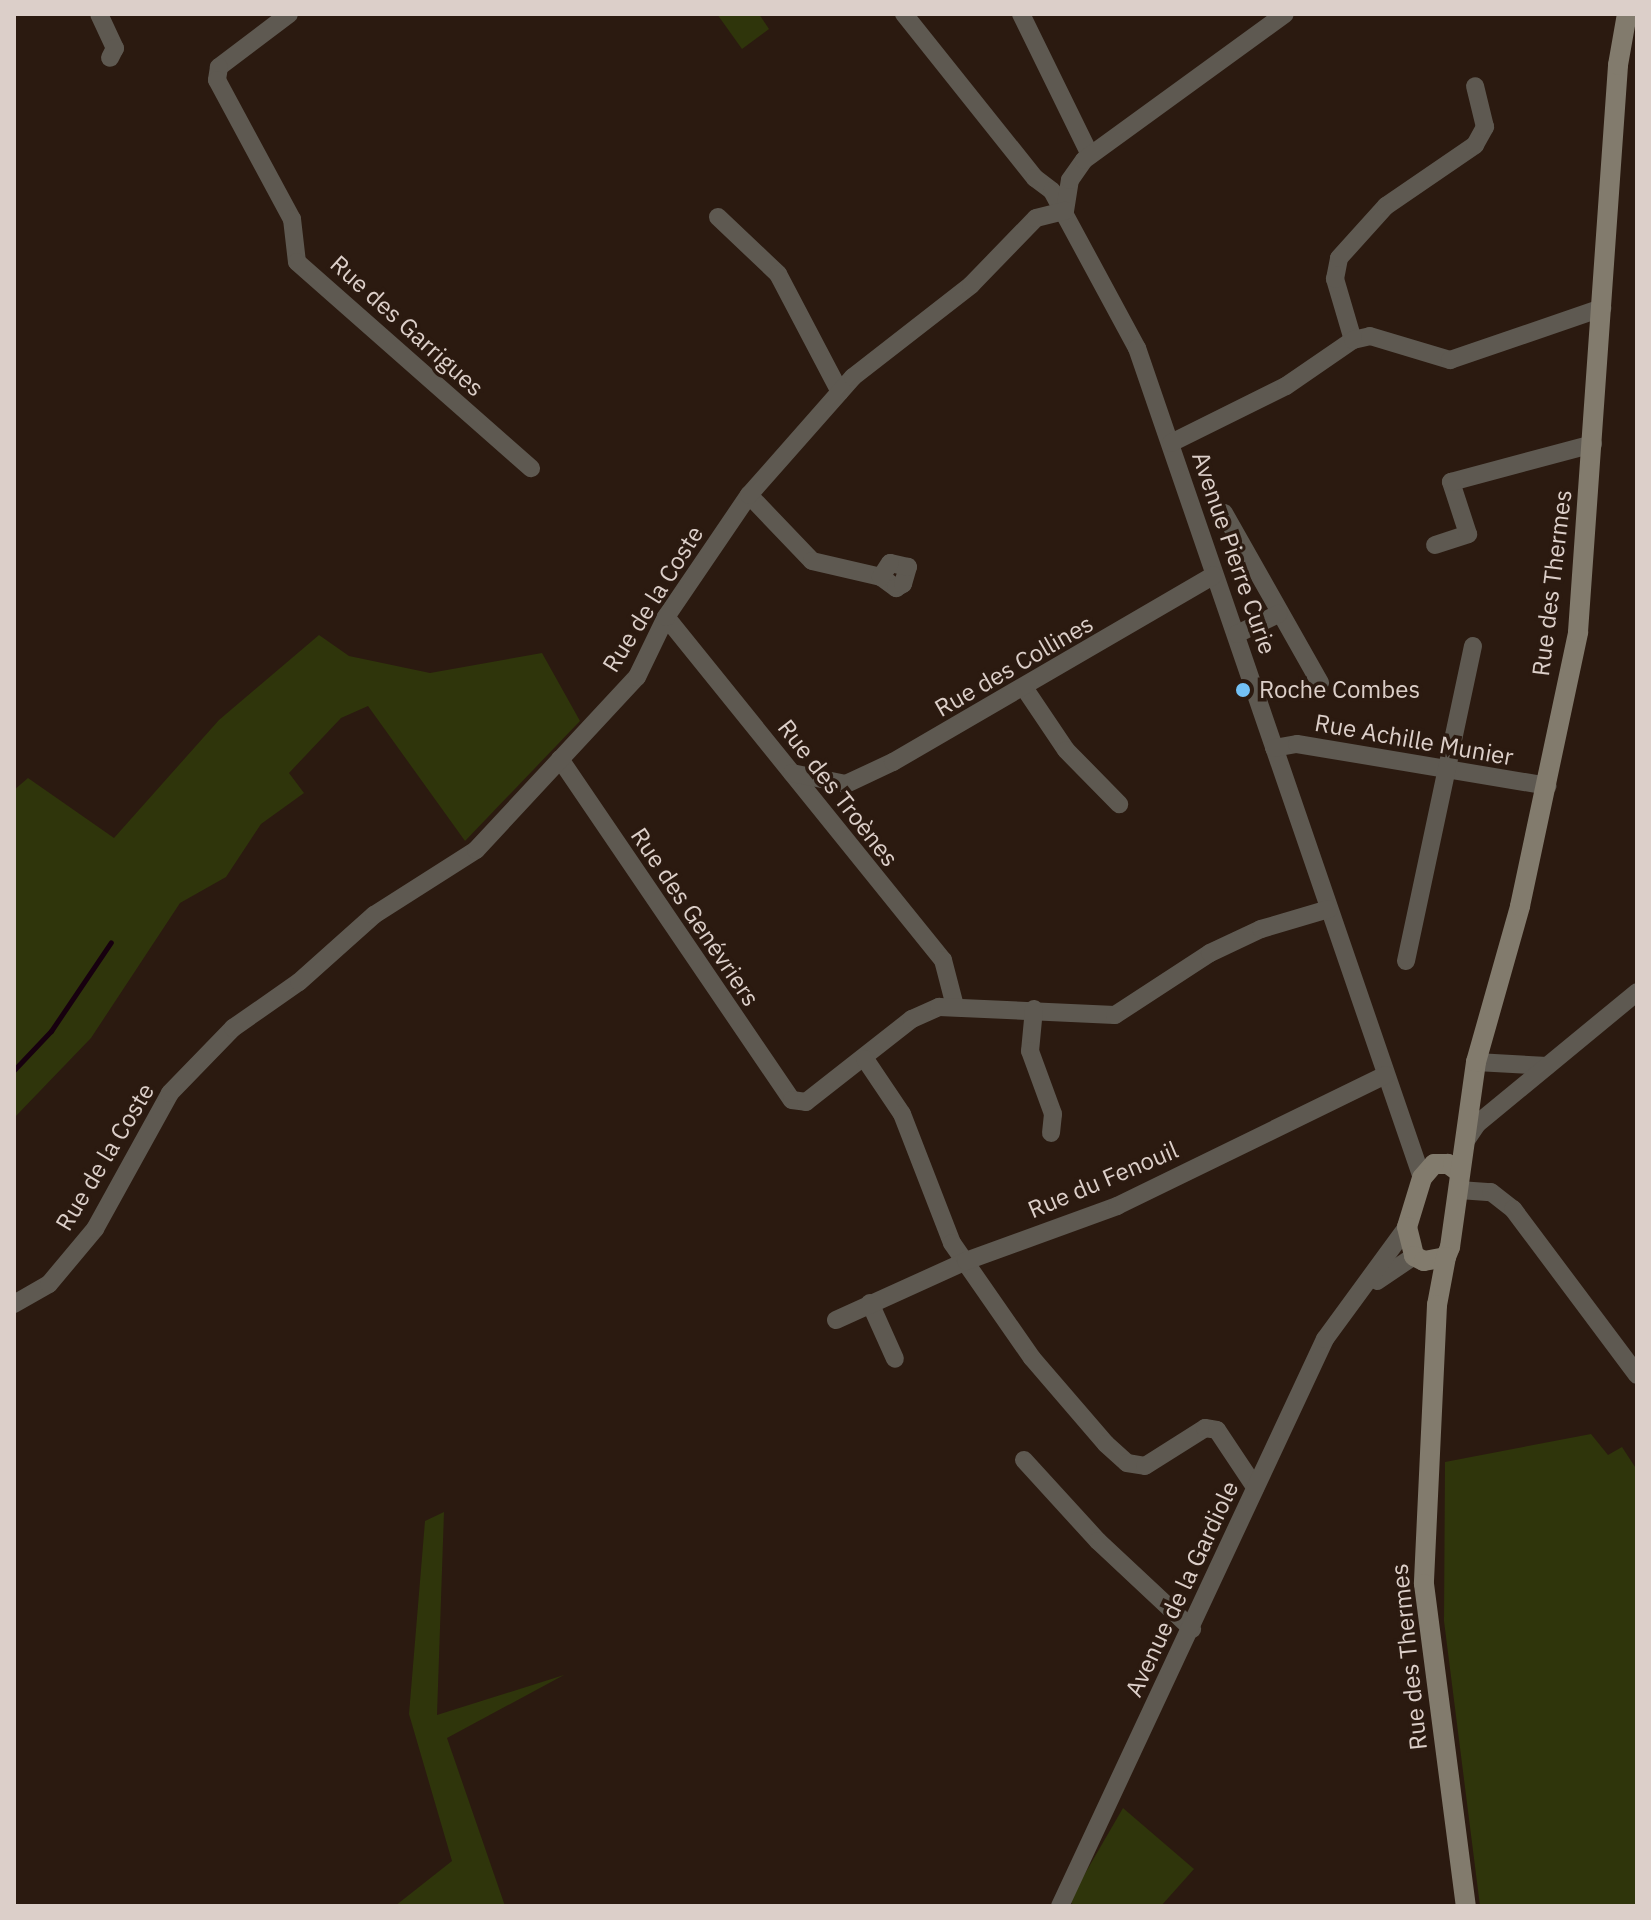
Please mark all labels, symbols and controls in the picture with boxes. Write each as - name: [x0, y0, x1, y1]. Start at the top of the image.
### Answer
- street label: Rue des Garrigues: [324, 250, 490, 402]
- street label: Avenue Pierre Curie: [1186, 448, 1282, 658]
- street label: Rue des Thermes: [1526, 488, 1578, 678]
- street label: Rue de la Coste: [597, 521, 709, 677]
- street label: Rue des Collines: [930, 609, 1098, 723]
- place label: Roche Combes: [1259, 676, 1420, 704]
- marker: Roche Combes: [1234, 681, 1252, 699]
- street label: Rue Achille Munier: [1312, 708, 1516, 772]
- street label: Rue des Troènes: [772, 714, 904, 872]
- street label: Rue des Genévriers: [625, 822, 765, 1012]
- street label: Rue de la Coste: [50, 1078, 160, 1236]
- street label: Rue du Fenouil: [1024, 1135, 1182, 1225]
- street label: Avenue de la Gardiole: [1119, 1477, 1245, 1701]
- street label: Rue des Thermes: [1385, 1562, 1433, 1752]

